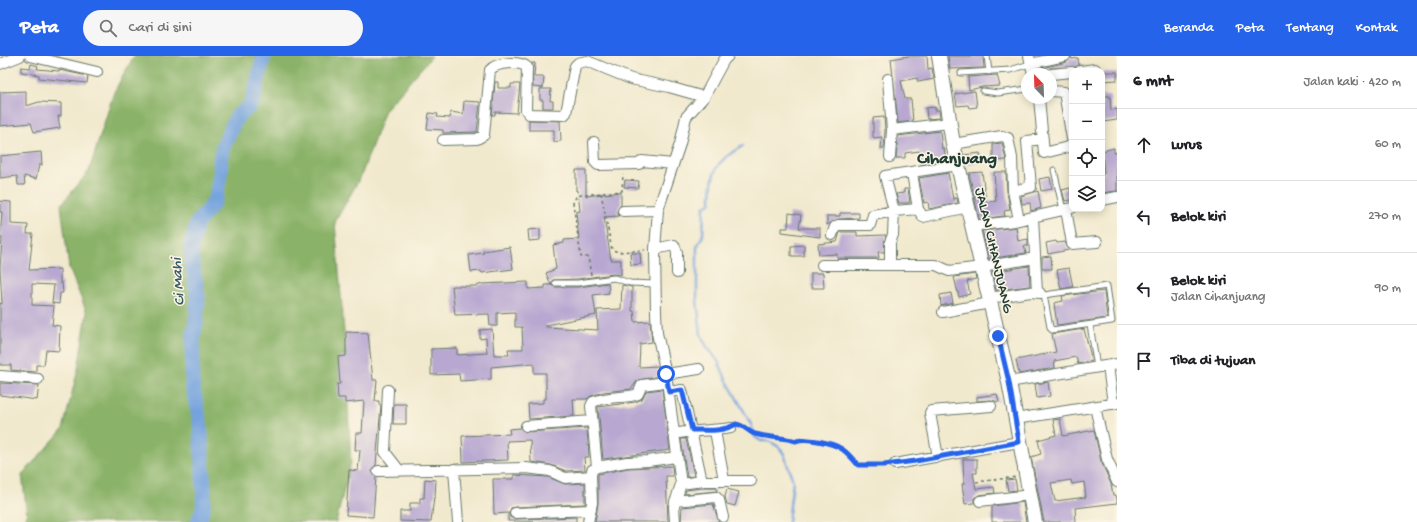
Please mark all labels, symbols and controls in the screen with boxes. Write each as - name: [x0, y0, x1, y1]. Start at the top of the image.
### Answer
- search box: [83, 10, 363, 46]
- text: Peta: [20, 17, 59, 40]
- icon: search: [97, 17, 119, 39]
- text: Cari di sini: [129, 19, 192, 37]
- text: Beranda: [1164, 20, 1214, 37]
- text: Peta: [1236, 20, 1264, 37]
- text: Tentang: [1286, 20, 1334, 37]
- text: Kontak: [1356, 20, 1397, 37]
- north arrow: [1021, 68, 1057, 104]
- map controls: [1069, 68, 1105, 212]
- button: +: [1069, 68, 1105, 104]
- text: 6 mnt: [1133, 72, 1173, 92]
- text: Jalan kaki · 420 m: [1303, 75, 1401, 90]
- button: −: [1069, 104, 1105, 140]
- icon: ahead: [1133, 134, 1155, 156]
- text: Lurus: [1171, 136, 1201, 154]
- text: 60 m: [1375, 137, 1401, 152]
- button: locate: [1069, 140, 1105, 176]
- district label: Cihanjuang: [916, 150, 997, 170]
- button: layers: [1069, 176, 1105, 212]
- street label: JALAN CIHANJUANG: [970, 186, 1016, 315]
- icon: left: [1133, 206, 1155, 228]
- text: Belok kiri: [1171, 208, 1226, 226]
- text: 270 m: [1368, 209, 1401, 224]
- water label: Ci Mahi: [168, 256, 191, 306]
- text: Belok kiri: [1171, 272, 1226, 290]
- icon: left: [1133, 278, 1155, 300]
- text: 90 m: [1375, 281, 1401, 296]
- text: Jalan Cihanjuang: [1171, 290, 1265, 305]
- route end: [989, 327, 1007, 345]
- icon: arrive: [1133, 350, 1155, 372]
- text: Tiba di tujuan: [1171, 352, 1255, 370]
- route start: [657, 365, 675, 383]

